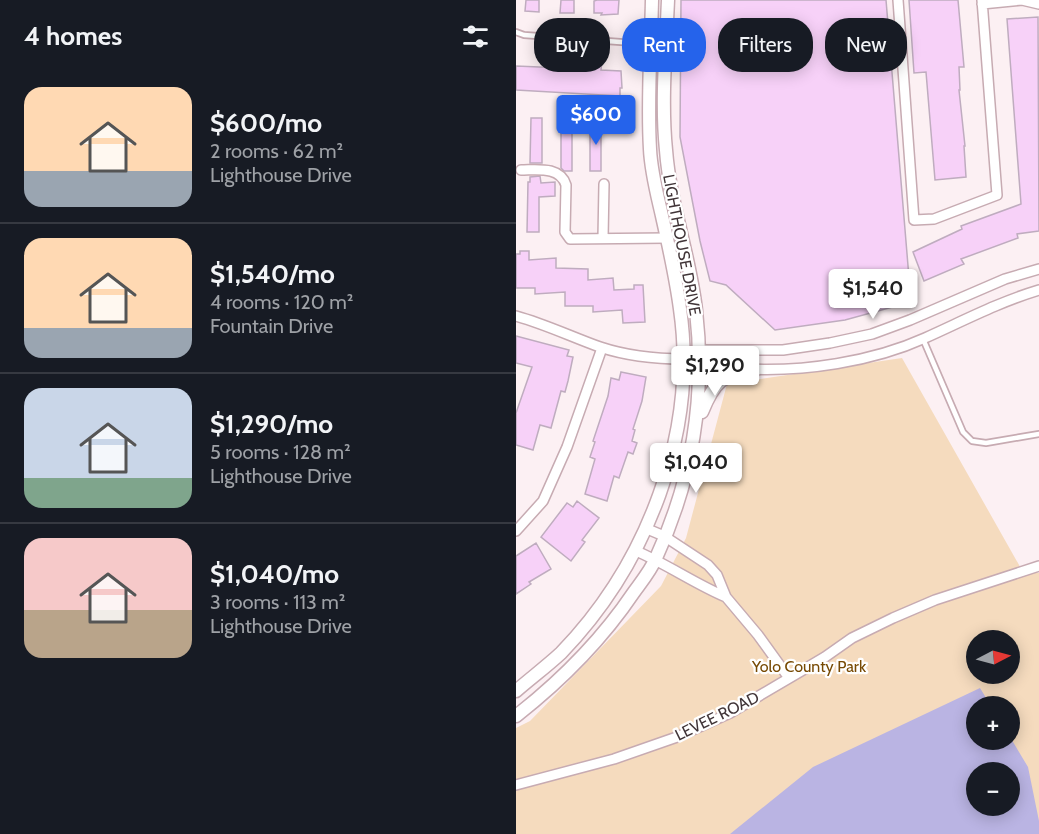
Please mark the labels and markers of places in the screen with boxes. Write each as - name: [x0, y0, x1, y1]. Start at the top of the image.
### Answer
- pin: $600: [560, 95, 632, 146]
- pin: $1,540: [824, 269, 922, 320]
- pin: $1,290: [666, 346, 764, 397]
- pin: $1,040: [647, 443, 745, 494]

